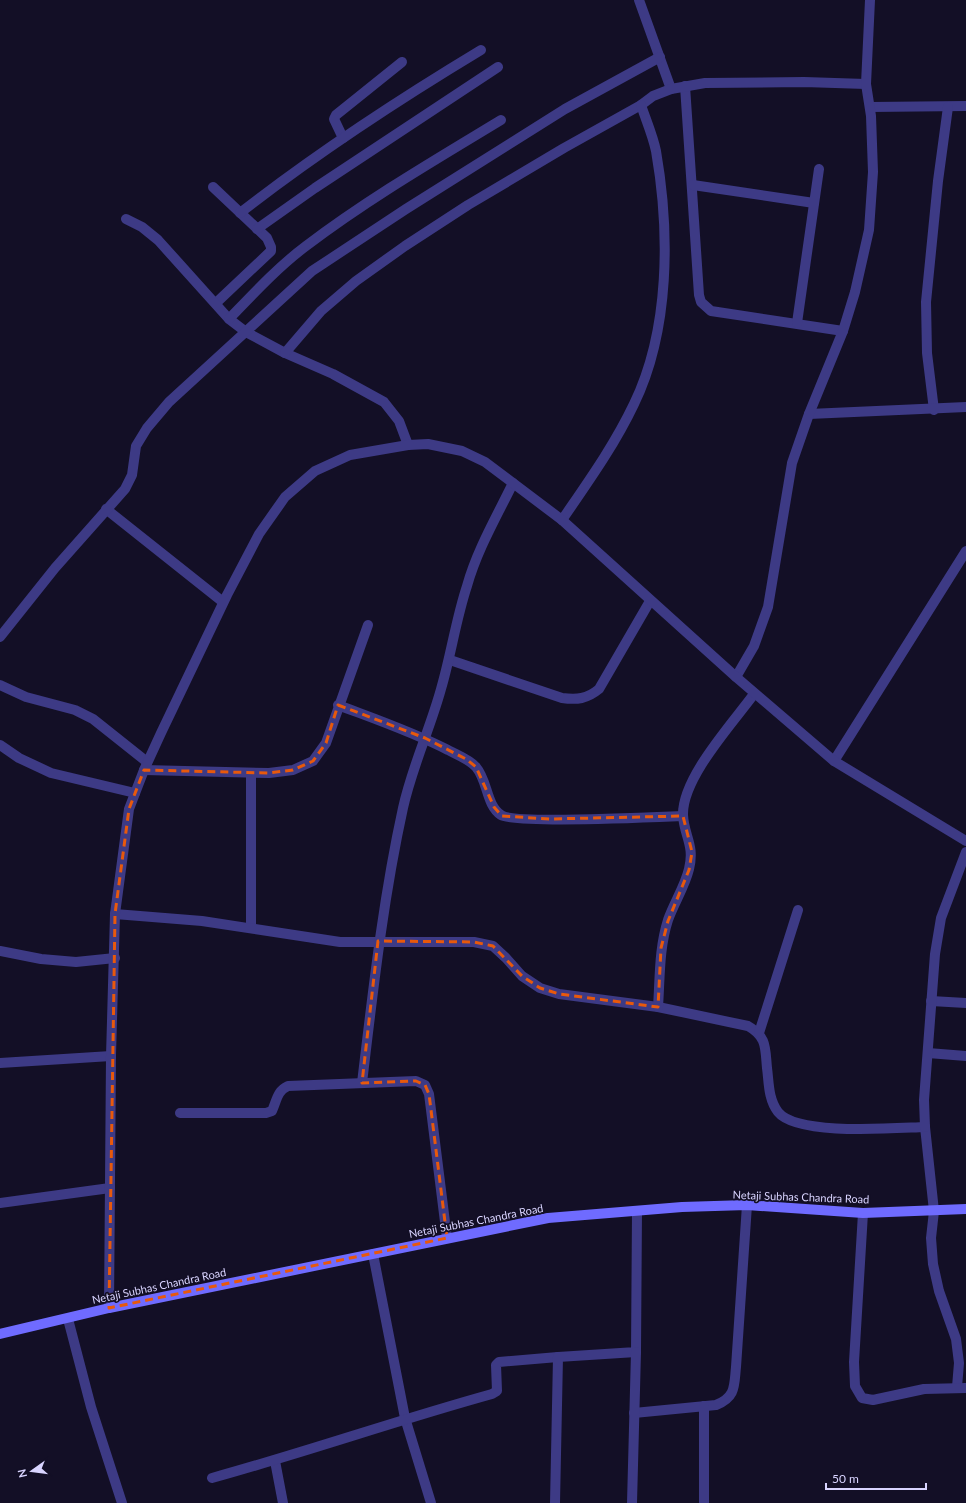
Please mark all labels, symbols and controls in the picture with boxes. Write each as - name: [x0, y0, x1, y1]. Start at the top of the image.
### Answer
- street label: Netaji Subhas Chandra Road: [732, 1188, 870, 1205]
- street label: Netaji Subhas Chandra Road: [408, 1201, 544, 1240]
- street label: Netaji Subhas Chandra Road: [91, 1265, 227, 1306]
- north arrow: [12, 1451, 52, 1491]
- scale bar: [826, 1465, 926, 1491]
- text: N: [14, 1468, 29, 1479]
- text: 50 m: [832, 1471, 859, 1486]

